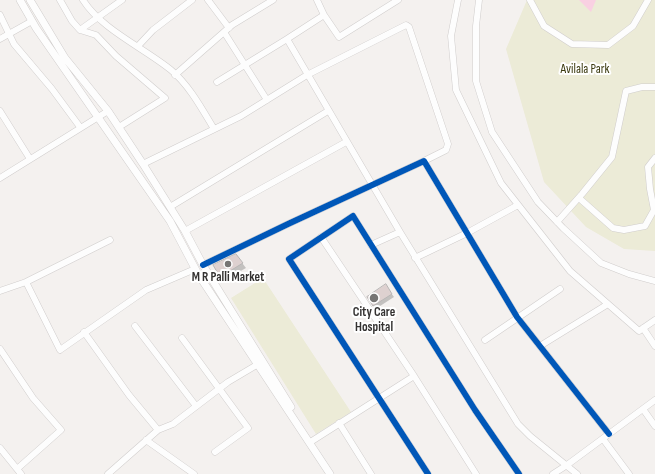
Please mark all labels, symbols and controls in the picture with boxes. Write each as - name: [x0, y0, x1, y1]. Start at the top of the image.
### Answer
- park label: Avilala Park: [561, 62, 609, 78]
- marker: M R Palli Market: [223, 259, 233, 269]
- place label: M R Palli Market: [192, 270, 264, 286]
- marker: City Care Hospital: [368, 292, 380, 304]
- place label: City Care Hospital: [353, 305, 395, 336]

